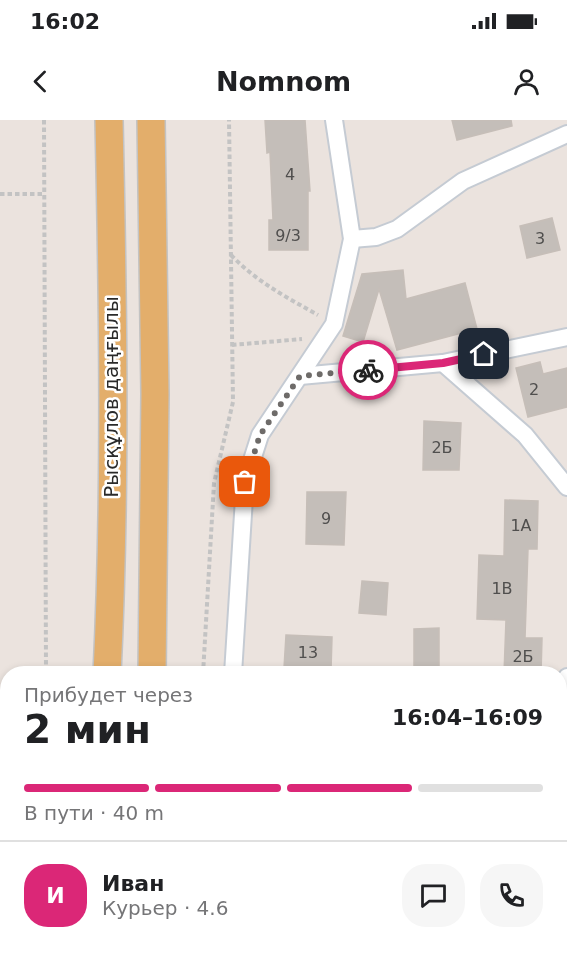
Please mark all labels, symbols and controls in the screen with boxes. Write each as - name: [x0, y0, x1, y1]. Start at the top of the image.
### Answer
- text: 16:02: [30, 9, 100, 34]
- icon: back: [24, 65, 57, 98]
- icon: person: [510, 65, 543, 98]
- text: Nomnom: [216, 66, 351, 97]
- house number: 4: [285, 165, 295, 184]
- house number: 9/3: [275, 226, 301, 245]
- house number: 3: [535, 229, 545, 248]
- street label: Рысқұлов даңғылы: [99, 296, 123, 498]
- pin: [458, 328, 509, 379]
- icon: home: [467, 337, 500, 370]
- courier: [338, 340, 398, 400]
- icon: bike: [352, 354, 385, 387]
- house number: 2: [529, 380, 539, 399]
- house number: 2Б: [431, 438, 453, 457]
- pin: [219, 456, 270, 507]
- icon: bag: [228, 465, 261, 498]
- house number: 9: [321, 509, 331, 528]
- house number: 1А: [510, 516, 532, 535]
- house number: 1В: [491, 579, 513, 598]
- house number: 13: [298, 643, 318, 662]
- house number: 2Б: [512, 647, 534, 666]
- text: Прибудет через: [24, 683, 193, 707]
- text: 16:04–16:09: [392, 705, 543, 730]
- text: 2 мин: [24, 707, 151, 752]
- text: В пути · 40 m: [24, 801, 164, 825]
- button: chat: [402, 864, 465, 927]
- button: phone: [480, 864, 543, 927]
- text: Иван: [102, 871, 164, 896]
- text: И: [46, 883, 65, 908]
- text: Курьер · 4.6: [102, 896, 228, 920]

